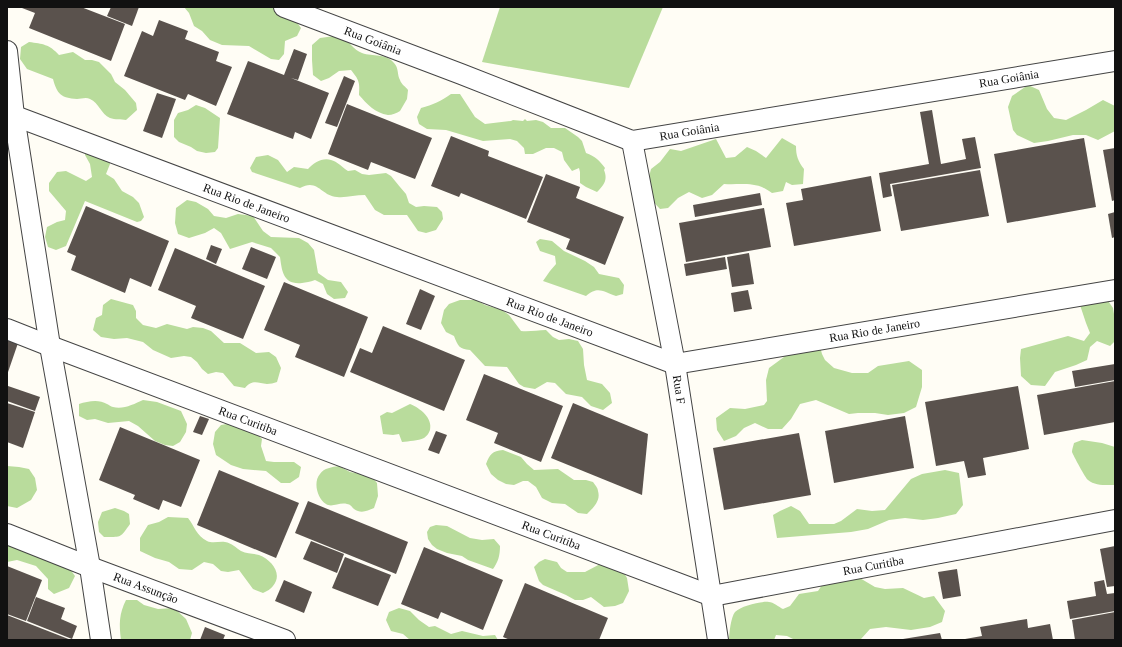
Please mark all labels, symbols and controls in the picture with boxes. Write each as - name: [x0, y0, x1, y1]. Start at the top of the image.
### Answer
- street label: Rua Goiânia: [342, 23, 404, 58]
- street label: Rua Goiânia: [978, 67, 1041, 90]
- street label: Rua Goiânia: [658, 120, 721, 143]
- street label: Rua Rio de Janeiro: [201, 180, 292, 226]
- street label: Rua Rio de Janeiro: [505, 294, 595, 340]
- street label: Rua Rio de Janeiro: [828, 316, 921, 345]
- street label: Rua F: [670, 374, 688, 405]
- street label: Rua Curitiba: [217, 403, 280, 439]
- street label: Rua Curitiba: [520, 518, 583, 553]
- street label: Rua Curitiba: [842, 553, 906, 578]
- street label: Rua Assunção: [111, 569, 180, 606]

